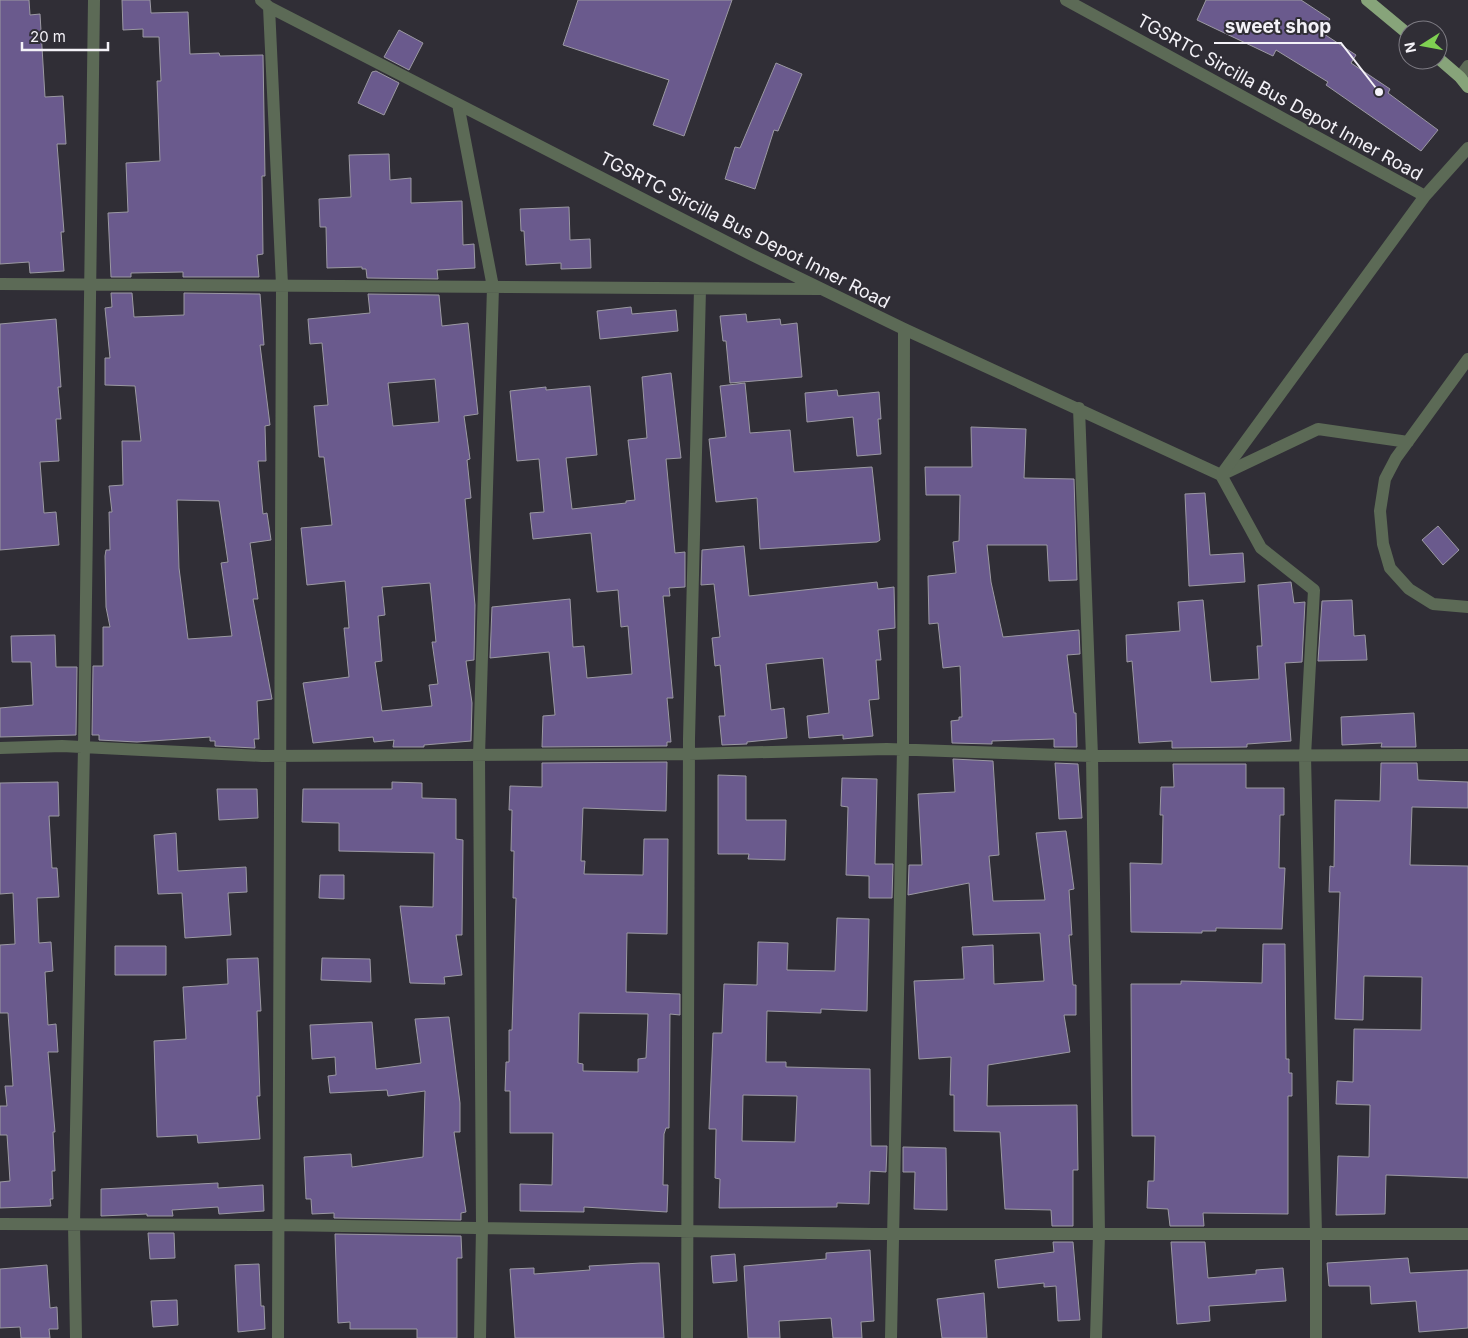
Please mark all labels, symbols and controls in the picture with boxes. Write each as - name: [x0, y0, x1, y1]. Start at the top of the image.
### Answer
- callout: sweet shop: [1214, 9, 1341, 43]
- street label: TGSRTC Sircilla Bus Depot Inner Road: [1134, 10, 1426, 184]
- text: sweet shop: [1225, 15, 1331, 38]
- scale bar: [22, 20, 109, 52]
- north arrow: [1398, 20, 1448, 70]
- text: 20 m: [30, 27, 66, 46]
- text: N: [1400, 41, 1419, 54]
- street label: TGSRTC Sircilla Bus Depot Inner Road: [596, 147, 894, 313]

